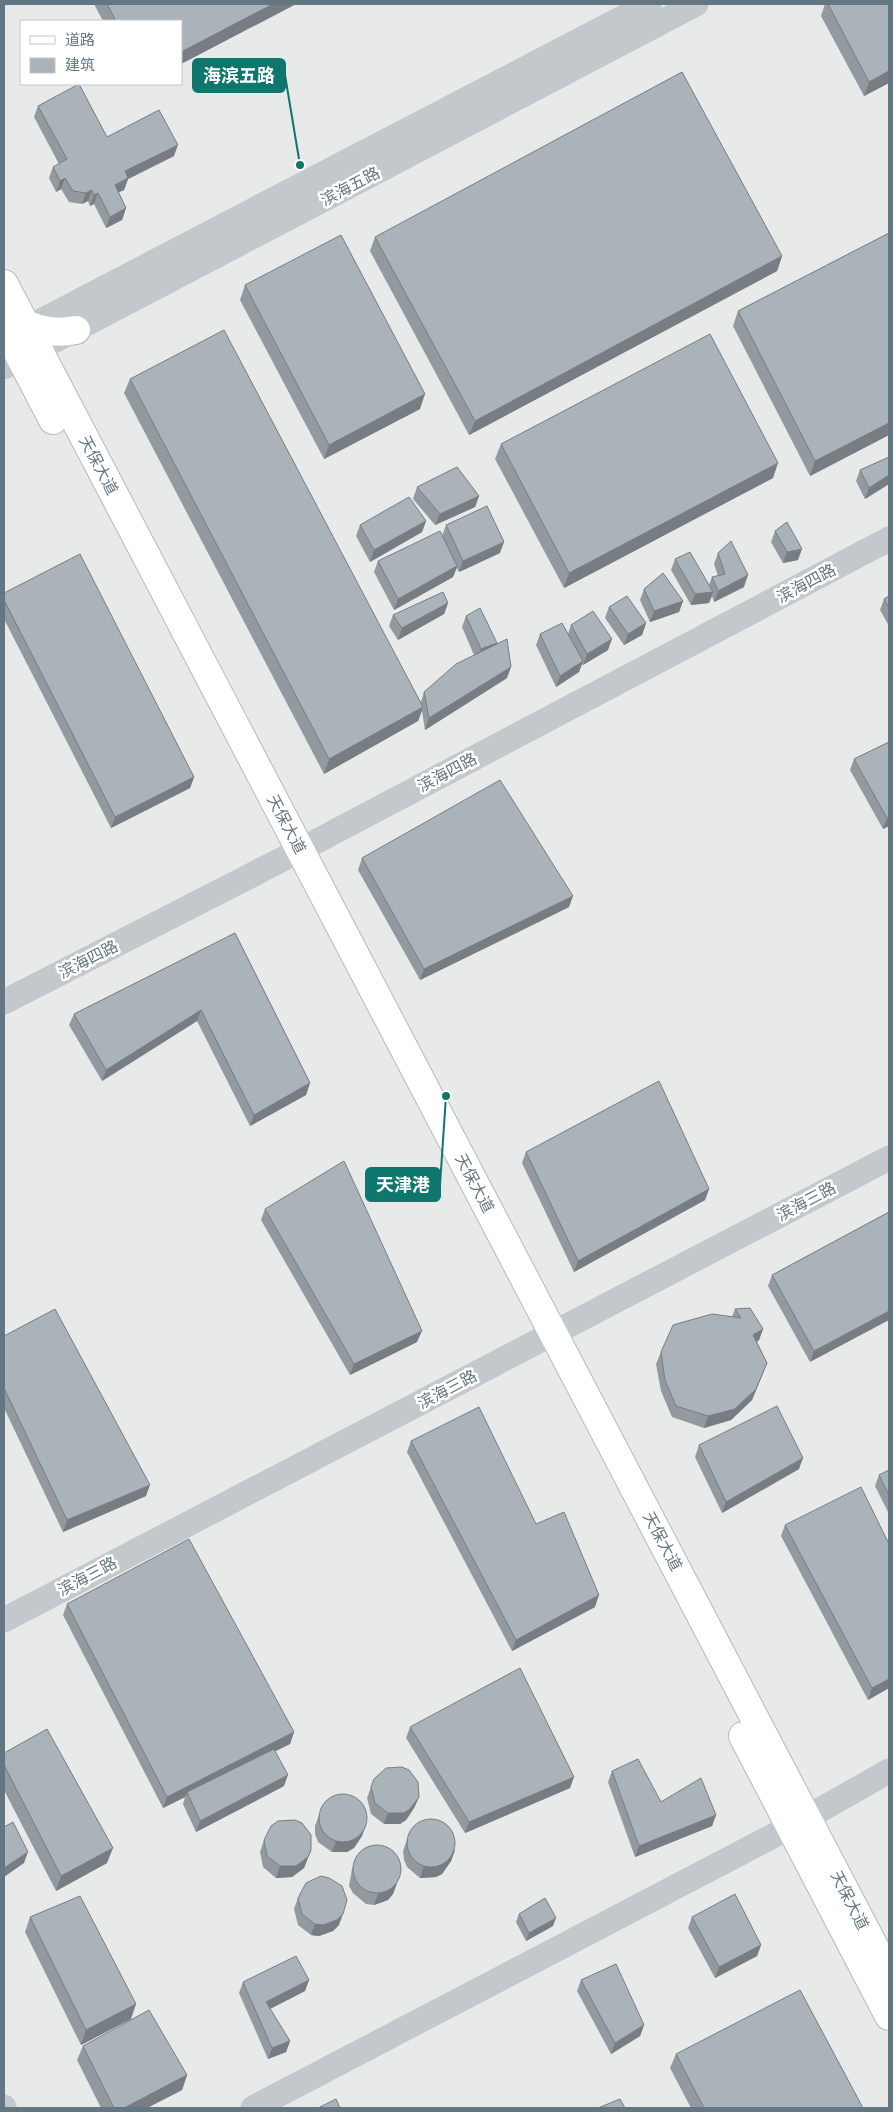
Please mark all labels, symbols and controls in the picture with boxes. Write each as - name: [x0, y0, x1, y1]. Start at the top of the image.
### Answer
- legend: [20, 20, 182, 85]
- text: 道路: [65, 30, 95, 49]
- text: 建筑: [65, 55, 95, 74]
- callout: 海滨五路: [193, 59, 285, 92]
- text: 海滨五路: [203, 64, 275, 87]
- street label: 滨海五路: [317, 162, 383, 210]
- street label: 天保大道: [75, 432, 123, 498]
- street label: 滨海四路: [773, 559, 839, 607]
- street label: 滨海四路: [414, 748, 480, 796]
- street label: 天保大道: [263, 791, 311, 857]
- street label: 滨海四路: [55, 936, 121, 982]
- street label: 天保大道: [451, 1150, 499, 1216]
- callout: 天津港: [366, 1168, 440, 1201]
- text: 天津港: [376, 1173, 430, 1196]
- street label: 滨海三路: [773, 1177, 839, 1225]
- street label: 滨海三路: [414, 1365, 480, 1413]
- street label: 天保大道: [639, 1508, 687, 1574]
- street label: 滨海三路: [54, 1552, 120, 1600]
- street label: 天保大道: [827, 1867, 873, 1933]

